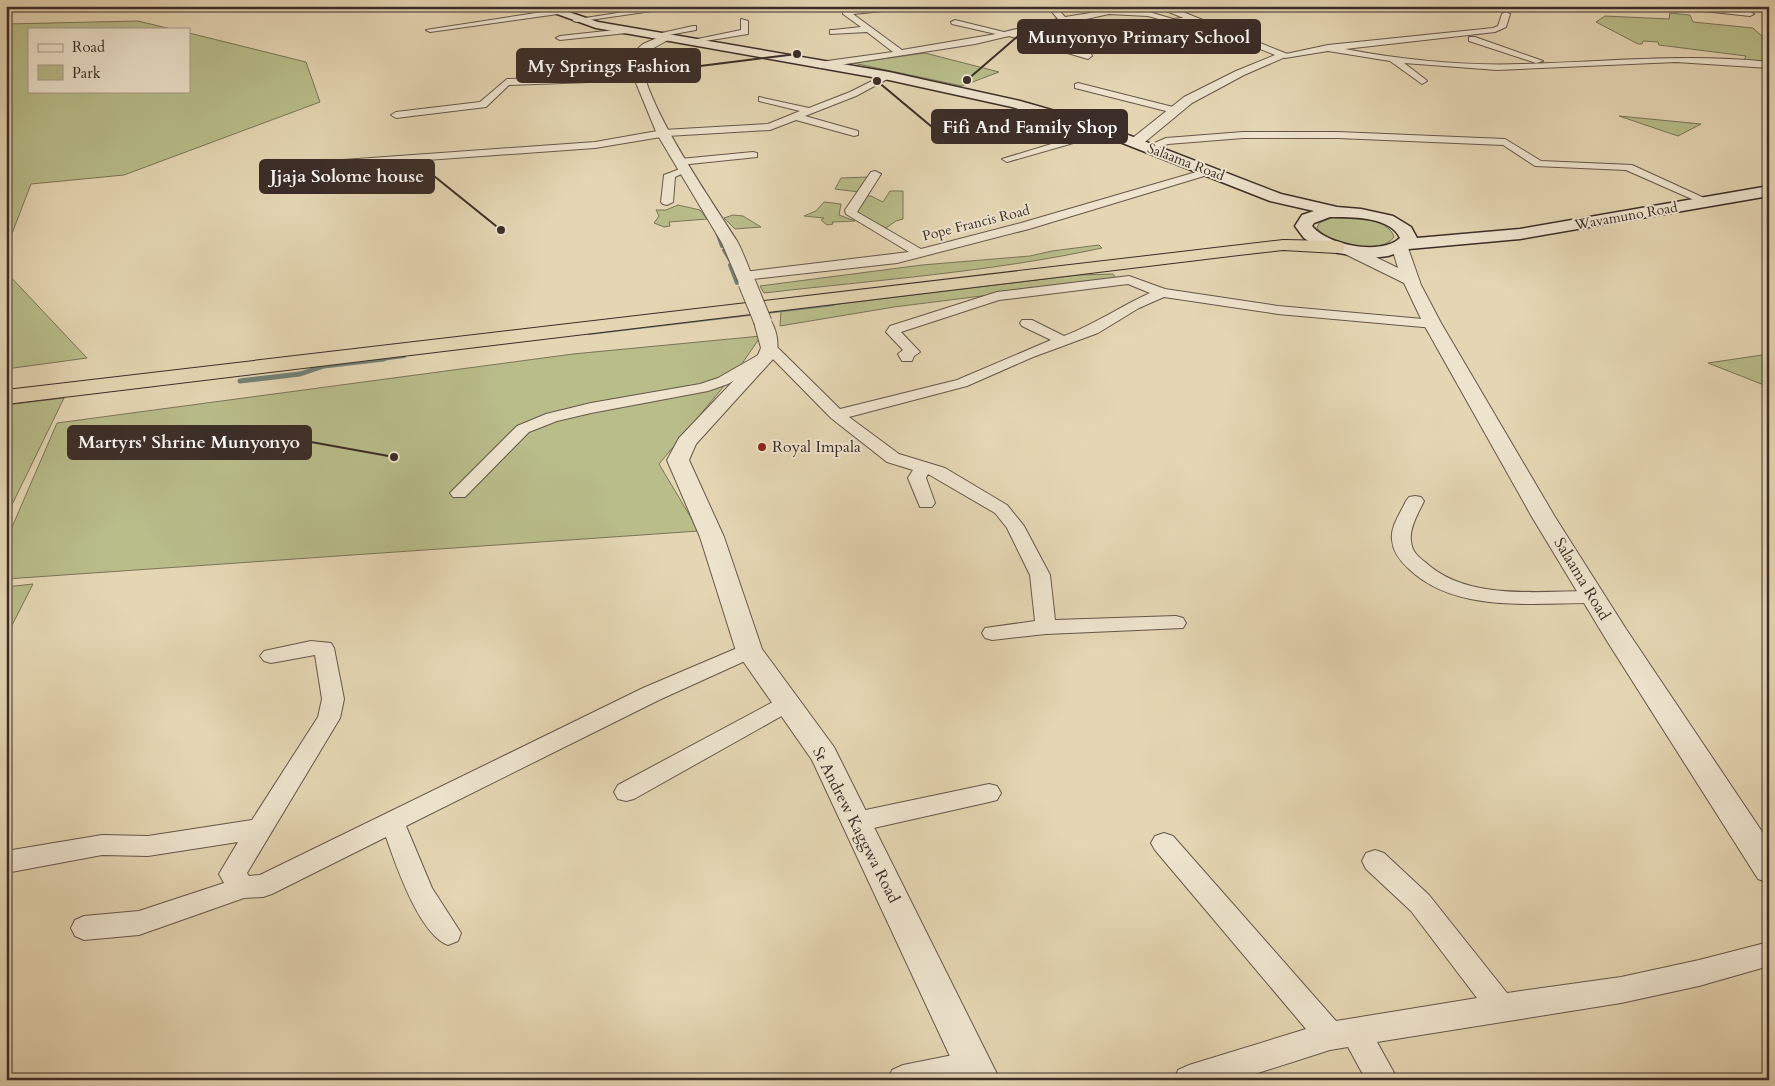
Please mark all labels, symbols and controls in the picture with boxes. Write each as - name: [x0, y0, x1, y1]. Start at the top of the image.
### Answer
- callout: Munyonyo Primary School: [1018, 20, 1260, 53]
- text: Munyonyo Primary School: [1028, 25, 1250, 50]
- legend: [28, 28, 190, 92]
- text: Road: [72, 37, 105, 57]
- callout: My Springs Fashion: [517, 49, 700, 82]
- text: My Springs Fashion: [527, 54, 691, 79]
- text: Park: [72, 63, 101, 83]
- callout: Fifi And Family Shop: [932, 110, 1127, 143]
- text: Fifi And Family Shop: [942, 115, 1118, 140]
- street label: Salaama Road: [1145, 139, 1228, 186]
- callout: Jjaja Solome house: [260, 160, 434, 193]
- text: Jjaja Solome house: [267, 164, 424, 189]
- street label: Wavamuno Road: [1572, 198, 1680, 235]
- street label: Pope Francis Road: [920, 200, 1032, 246]
- callout: Martyrs' Shrine Munyonyo: [68, 426, 311, 459]
- text: Martyrs' Shrine Munyonyo: [78, 430, 300, 455]
- place label: Royal Impala: [772, 436, 861, 458]
- marker: Royal Impala: [756, 441, 768, 453]
- street label: Salaama Road: [1549, 534, 1616, 625]
- street label: St Andrew Kaggwa Road: [807, 743, 905, 907]

